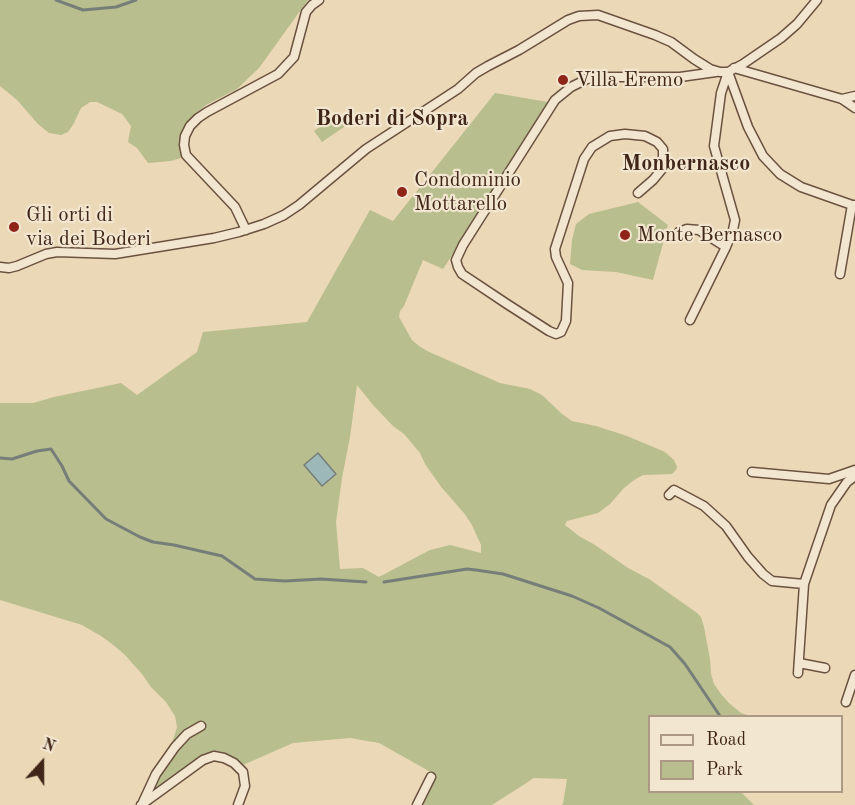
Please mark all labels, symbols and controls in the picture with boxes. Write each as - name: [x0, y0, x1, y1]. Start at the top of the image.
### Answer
- place label: Villa Eremo: [575, 67, 683, 93]
- marker: Villa Eremo: [556, 73, 570, 87]
- district label: Boderi di Sopra: [315, 106, 469, 132]
- district label: Monbernasco: [622, 151, 750, 177]
- place label: Condominio Mottarello: [414, 167, 521, 217]
- marker: Condominio Mottarello: [395, 185, 409, 199]
- place label: Gli orti di via dei Boderi: [26, 202, 151, 252]
- marker: Gli orti di via dei Boderi: [7, 220, 21, 234]
- place label: Monte Bernasco: [637, 222, 782, 248]
- marker: Monte Bernasco: [618, 228, 632, 242]
- legend: [648, 715, 843, 793]
- text: Road: [706, 731, 746, 749]
- north arrow: [12, 733, 72, 793]
- text: N: [40, 737, 57, 756]
- text: Park: [706, 761, 743, 779]

